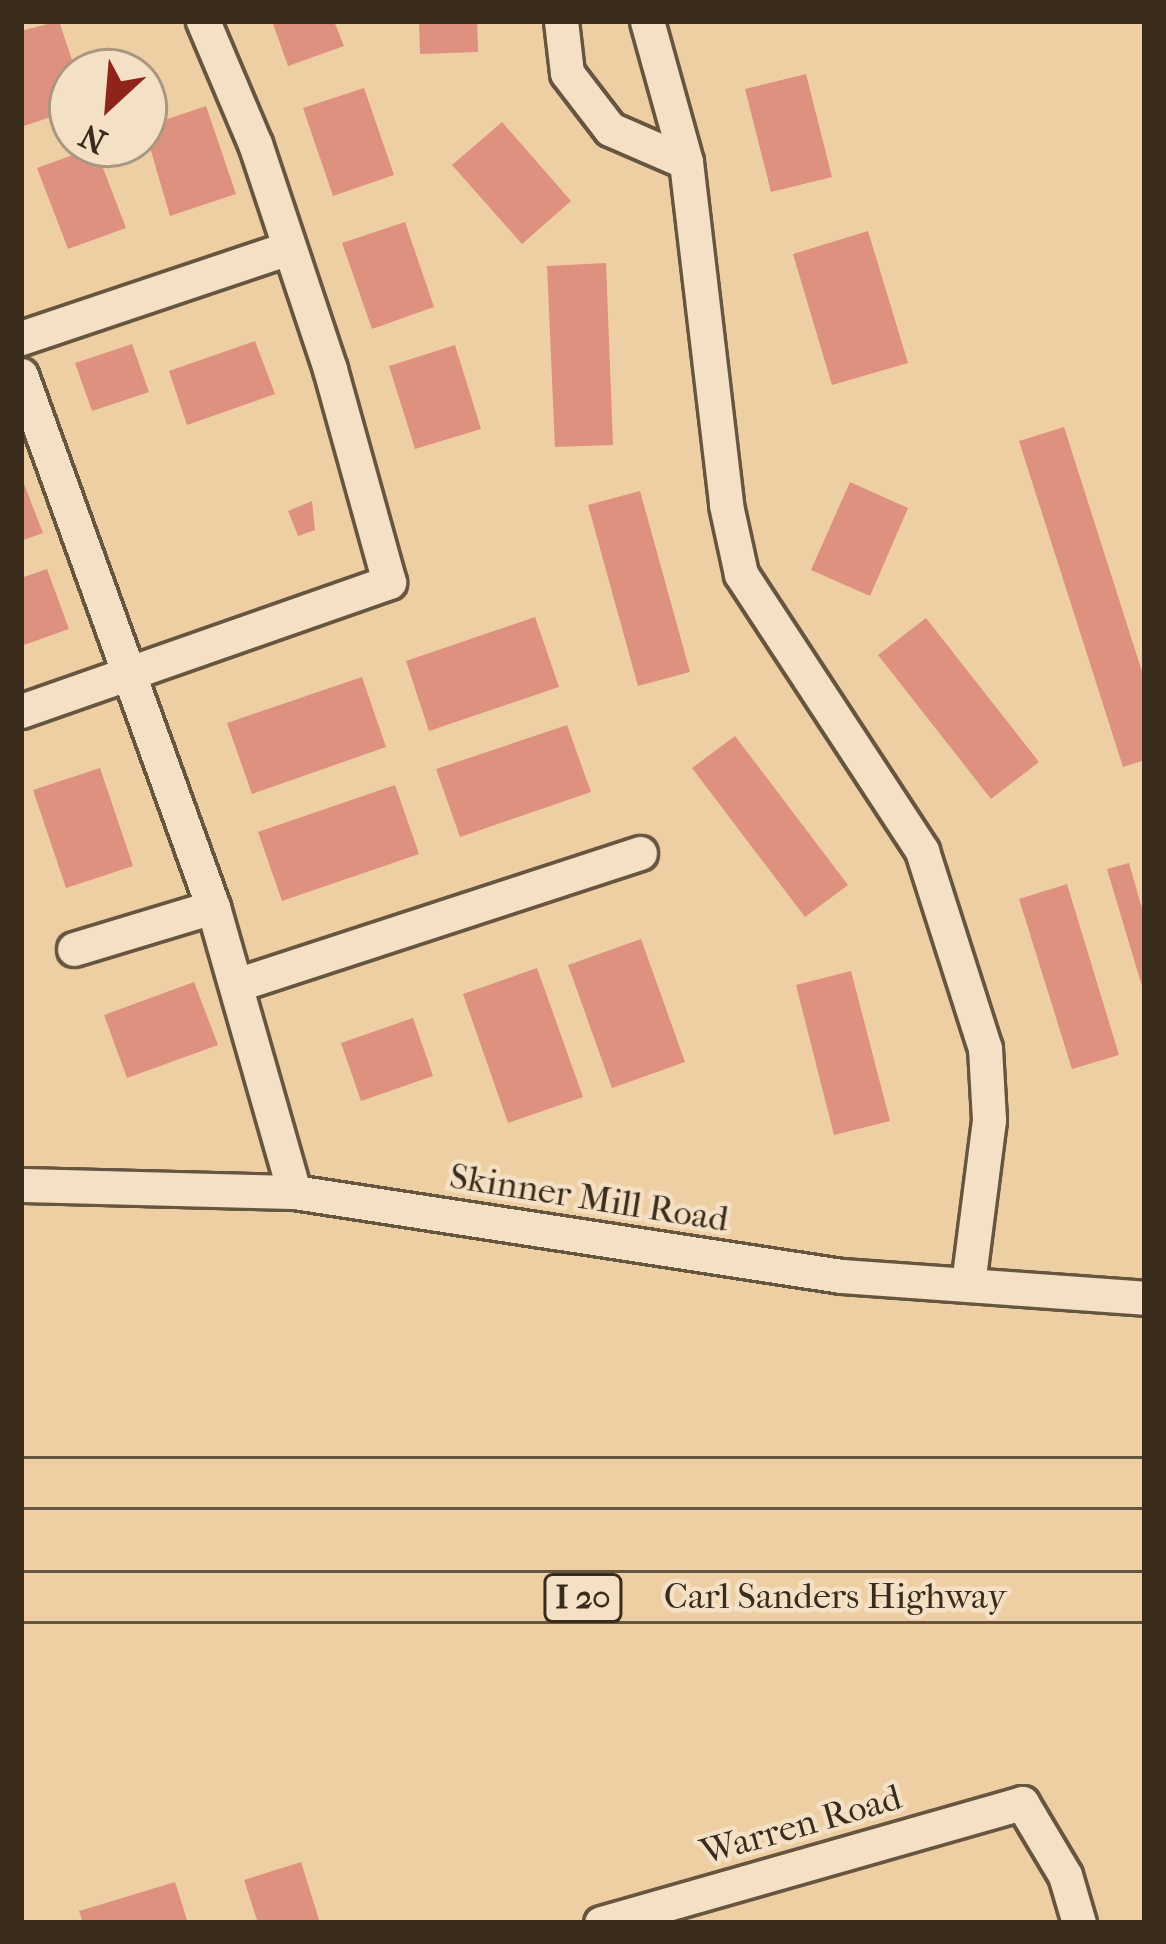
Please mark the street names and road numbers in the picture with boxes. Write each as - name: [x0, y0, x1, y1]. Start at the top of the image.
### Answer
- street label: Skinner Mill Road: [447, 1155, 731, 1241]
- road number: I 20: [541, 1571, 625, 1625]
- street label: Carl Sanders Highway: [664, 1575, 1006, 1619]
- street label: Warren Road: [696, 1776, 906, 1874]

